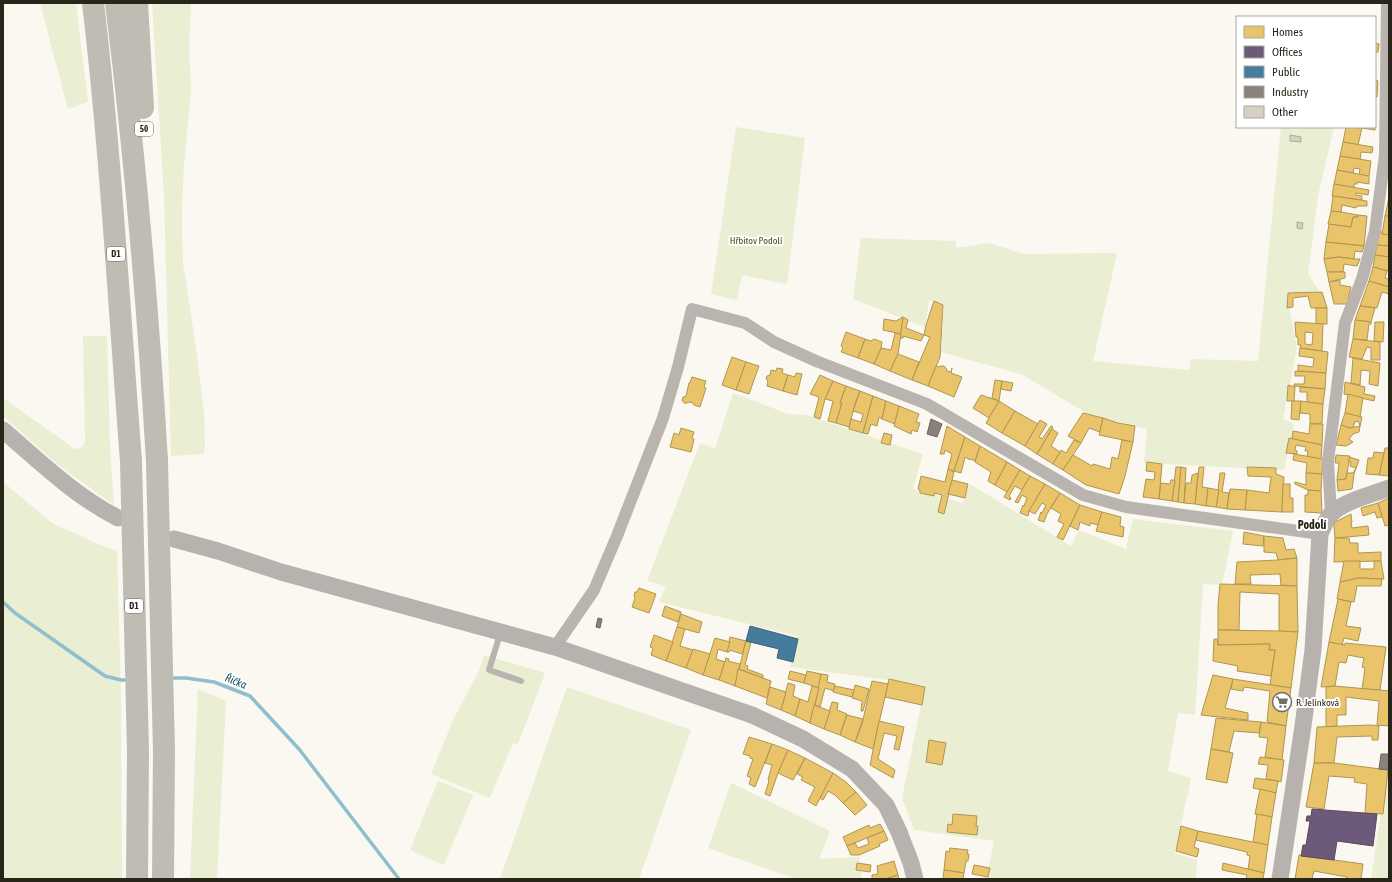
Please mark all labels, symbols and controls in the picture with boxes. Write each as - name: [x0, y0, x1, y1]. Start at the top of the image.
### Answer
- legend: [1236, 16, 1376, 128]
- text: Homes: [1272, 25, 1303, 39]
- text: Offices: [1272, 45, 1302, 59]
- text: Public: [1272, 65, 1300, 79]
- text: Industry: [1272, 85, 1309, 99]
- text: Other: [1272, 105, 1298, 119]
- road number: 50: [135, 122, 153, 136]
- park label: Hřbitov Podolí: [730, 235, 783, 246]
- road number: D1: [107, 247, 125, 261]
- district label: Podolí: [1298, 518, 1327, 532]
- road number: D1: [125, 599, 143, 613]
- water label: Říčka: [224, 671, 248, 691]
- supermarket icon: R. Jelínková: [1271, 691, 1293, 713]
- place label: R. Jelínková: [1296, 697, 1340, 708]

